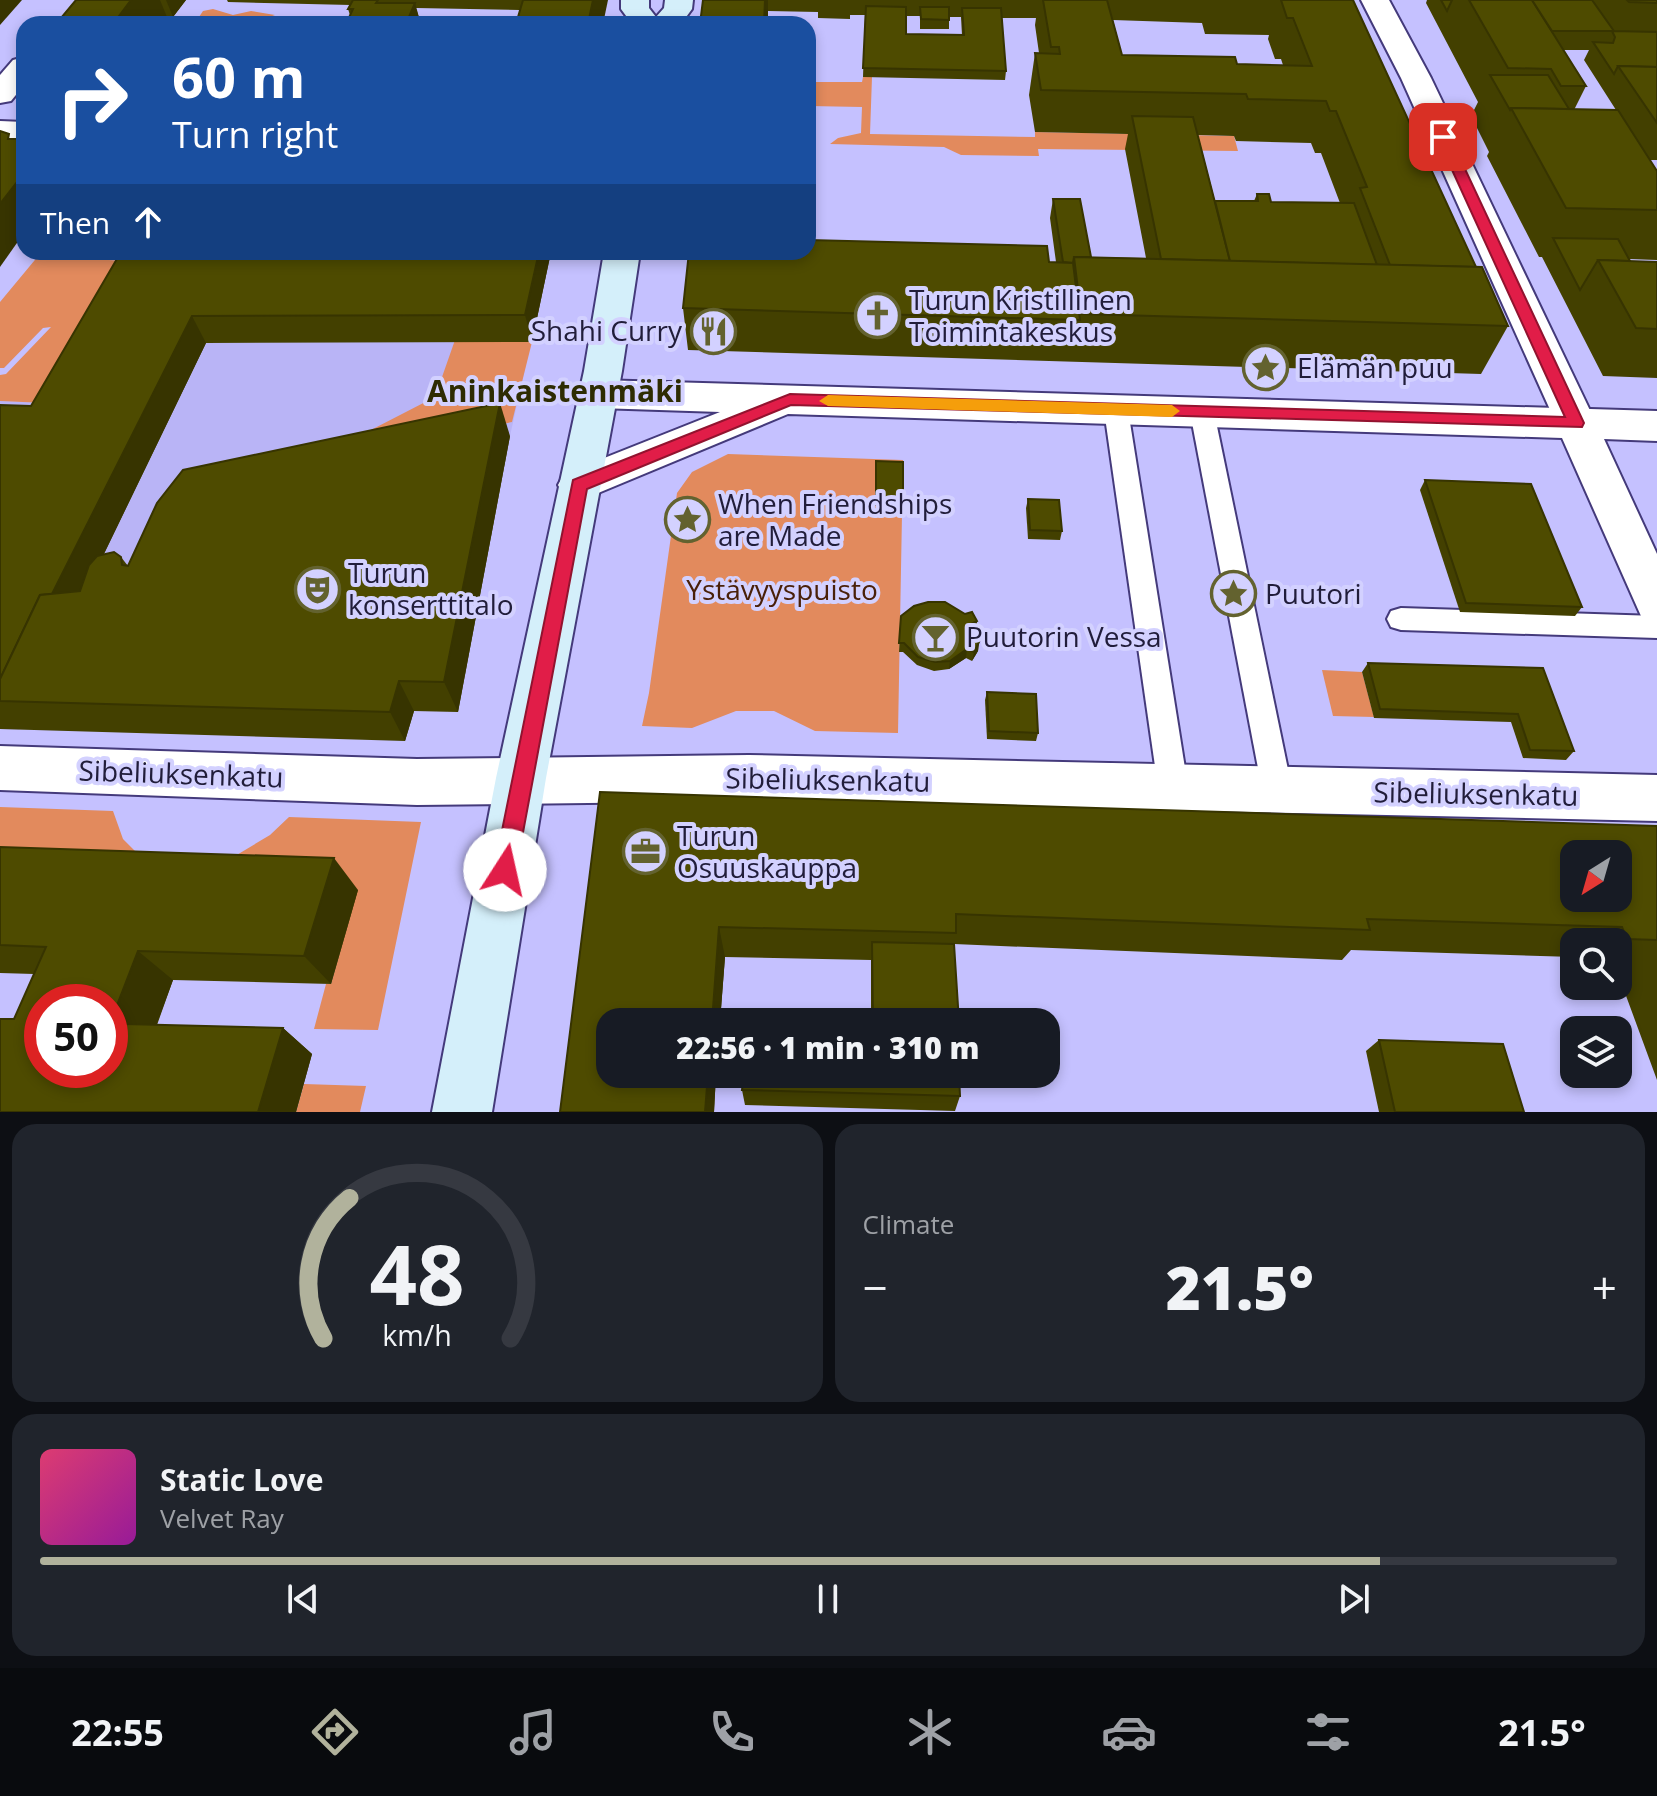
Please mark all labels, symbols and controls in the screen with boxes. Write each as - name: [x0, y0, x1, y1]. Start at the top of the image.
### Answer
- text: 60 m: [172, 38, 306, 114]
- icon: right: [40, 48, 144, 152]
- pin: [1409, 103, 1477, 171]
- text: Turn right: [172, 110, 338, 159]
- icon: arrive: [1421, 115, 1465, 159]
- icon: ahead: [126, 200, 170, 244]
- text: Then: [40, 202, 110, 243]
- place label: Turun Kristillinen Toimintakeskus: [909, 280, 1132, 350]
- church icon: Turun Kristillinen Toimintakeskus: [854, 292, 902, 340]
- restaurant icon: Shahi Curry: [689, 307, 737, 355]
- place label: Shahi Curry: [531, 311, 683, 349]
- place icon: Elämän puu: [1242, 344, 1290, 392]
- place label: Elämän puu: [1297, 348, 1453, 386]
- district label: Aninkaistenmäki: [427, 370, 683, 411]
- place label: When Friendships are Made: [718, 484, 952, 554]
- place icon: When Friendships are Made: [663, 496, 711, 544]
- place label: Turun konserttitalo: [348, 553, 514, 623]
- theatre icon: Turun konserttitalo: [293, 565, 341, 613]
- park label: Ystävyyspuisto: [686, 570, 878, 608]
- place icon: Puutori: [1210, 570, 1258, 618]
- place label: Puutori: [1265, 574, 1362, 612]
- bar icon: Puutorin Vessa: [911, 613, 959, 661]
- place label: Puutorin Vessa: [966, 617, 1162, 655]
- street label: Sibeliuksenkatu: [78, 750, 284, 796]
- street label: Sibeliuksenkatu: [725, 758, 931, 800]
- street label: Sibeliuksenkatu: [1373, 772, 1579, 814]
- place label: Turun Osuuskauppa: [677, 816, 857, 886]
- position arrow: [463, 828, 547, 912]
- office icon: Turun Osuuskauppa: [622, 828, 670, 876]
- north arrow: [1560, 840, 1632, 912]
- map controls: [1560, 840, 1632, 1088]
- button: search: [1560, 928, 1632, 1000]
- speed limit sign: 50: [24, 984, 128, 1088]
- button: layers: [1560, 1016, 1632, 1088]
- text: 22:56 · 1 min · 310 m: [676, 1027, 980, 1068]
- text: Climate: [863, 1206, 954, 1242]
- text: 48: [370, 1216, 465, 1329]
- text: 21.5°: [1166, 1246, 1314, 1328]
- text: −: [863, 1257, 888, 1317]
- text: +: [1592, 1257, 1617, 1317]
- text: km/h: [383, 1315, 452, 1354]
- text: Static Love: [160, 1459, 323, 1500]
- text: Velvet Ray: [160, 1500, 284, 1536]
- icon: previous: [281, 1577, 325, 1621]
- icon: pause: [806, 1577, 850, 1621]
- icon: next: [1332, 1577, 1376, 1621]
- icon: directions: [307, 1704, 363, 1760]
- icon: music: [505, 1704, 561, 1760]
- icon: phone: [704, 1704, 760, 1760]
- icon: climate: [902, 1704, 958, 1760]
- icon: car: [1101, 1704, 1157, 1760]
- icon: filters: [1300, 1704, 1356, 1760]
- text: 22:55: [71, 1708, 164, 1757]
- text: 21.5°: [1498, 1708, 1586, 1757]

